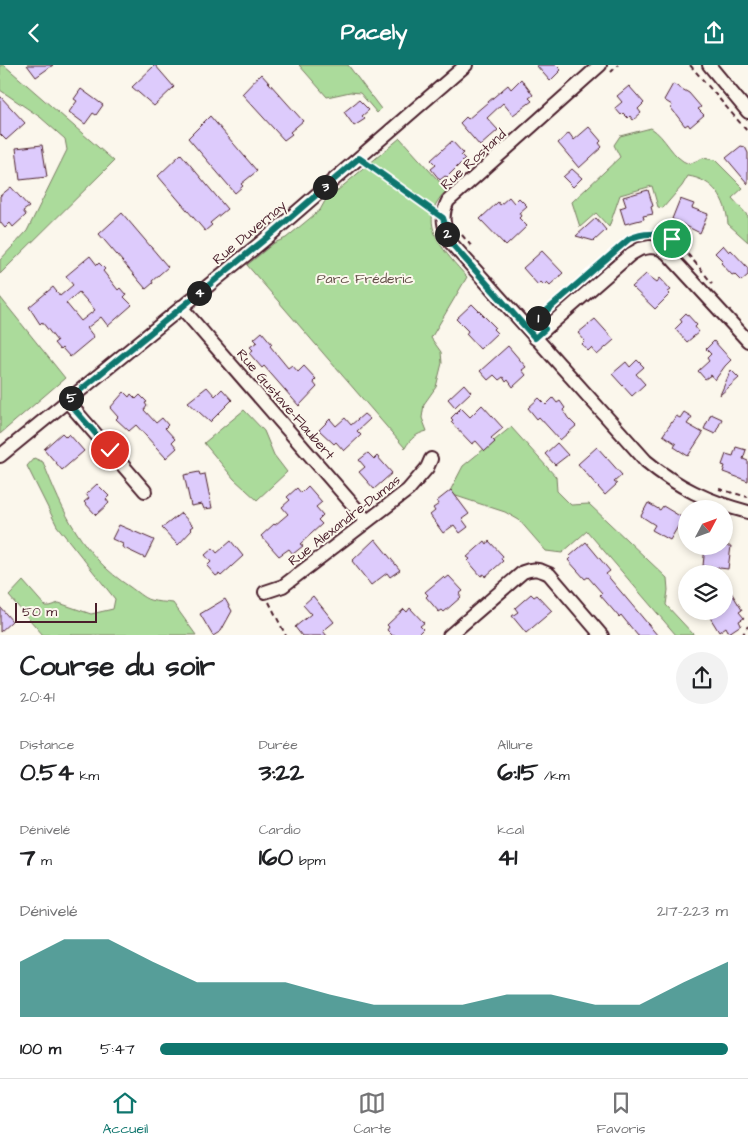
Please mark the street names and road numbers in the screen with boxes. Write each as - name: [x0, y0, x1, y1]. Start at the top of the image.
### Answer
- street label: Rue Rostand: [436, 125, 511, 195]
- street label: Rue Duvernay: [208, 196, 291, 270]
- street label: Rue Gustave-Flaubert: [231, 345, 339, 465]
- street label: Rue Alexandre-Dumas: [284, 470, 405, 571]

